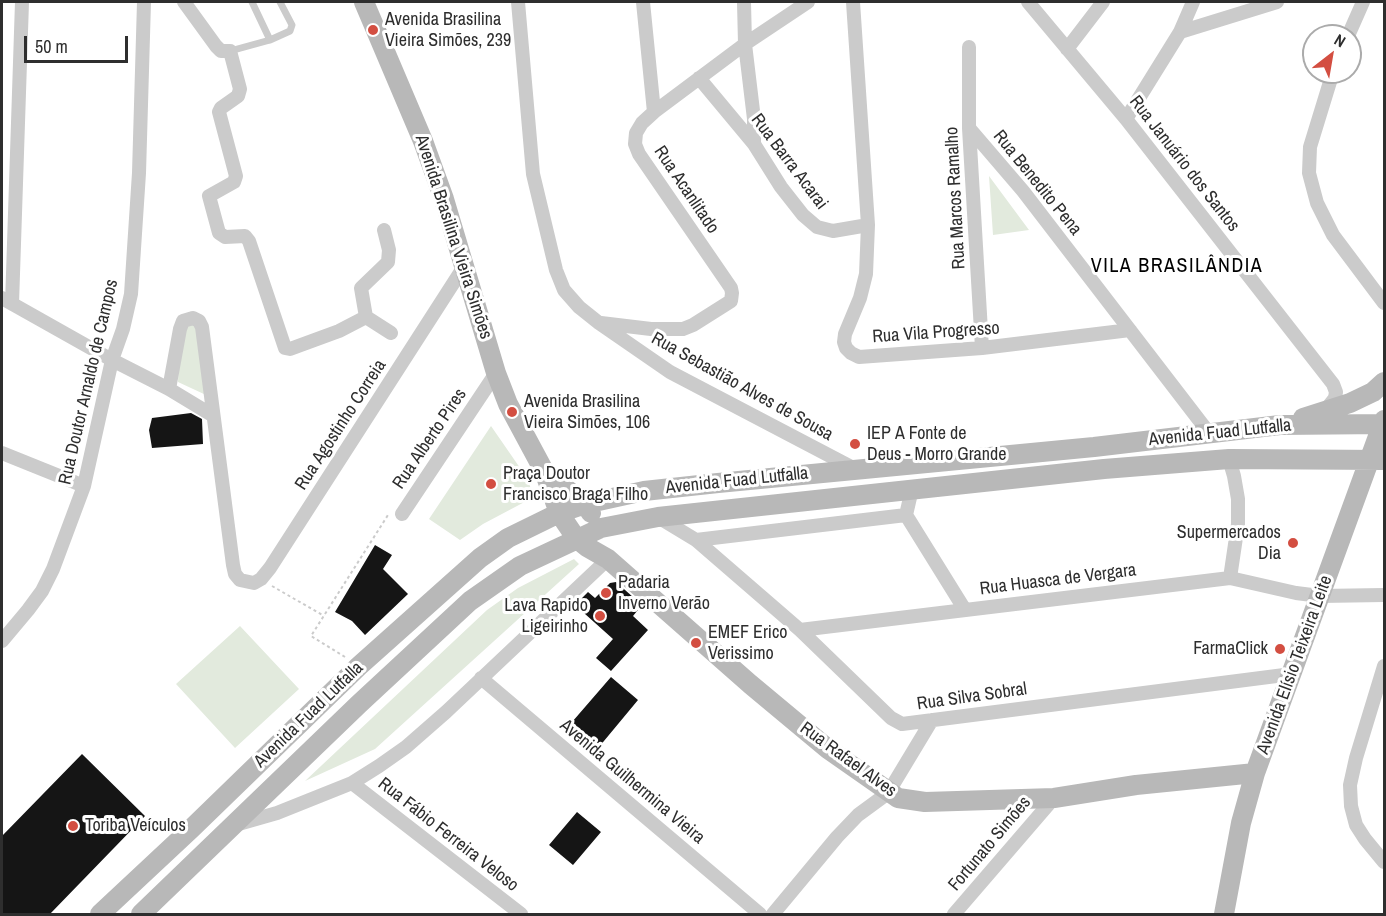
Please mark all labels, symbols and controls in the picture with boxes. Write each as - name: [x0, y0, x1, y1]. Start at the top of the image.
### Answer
- place label: Avenida Brasilina Vieira Simões, 239: [385, 9, 511, 52]
- marker: Avenida Brasilina Vieira Simões, 239: [366, 23, 380, 37]
- scale bar: [27, 24, 130, 62]
- north arrow: [1302, 24, 1362, 84]
- text: N: [1331, 28, 1350, 52]
- text: 50 m: [35, 34, 68, 59]
- street label: Rua Januário dos Santos: [1124, 92, 1244, 236]
- street label: Rua Barra Acarai: [746, 110, 832, 214]
- street label: Rua Marcos Ramalho: [941, 126, 971, 270]
- street label: Rua Benedito Pena: [988, 126, 1086, 240]
- street label: Avenida Brasilina Vieira Simões: [410, 132, 496, 342]
- street label: Rua Acanlitado: [649, 142, 723, 238]
- district label: VILA BRASILÂNDIA: [1091, 255, 1263, 279]
- street label: Rua Doutor Arnaldo de Campos: [55, 277, 123, 487]
- street label: Rua Vila Progresso: [872, 318, 1000, 348]
- street label: Rua Sebastião Alves de Sousa: [647, 328, 837, 446]
- street label: Rua Agostinho Correia: [291, 356, 391, 494]
- street label: Rua Alberto Pires: [388, 385, 472, 493]
- place label: Avenida Brasilina Vieira Simões, 106: [524, 391, 650, 434]
- marker: Avenida Brasilina Vieira Simões, 106: [505, 405, 519, 419]
- street label: Avenida Fuad Lutfalla: [1148, 415, 1292, 451]
- place label: IEP A Fonte de Deus - Morro Grande: [867, 423, 1006, 466]
- marker: IEP A Fonte de Deus - Morro Grande: [848, 437, 862, 451]
- place label: Praça Doutor Francisco Braga Filho: [503, 463, 648, 506]
- street label: Avenida Fuad Lutfalla: [665, 463, 809, 499]
- marker: Praça Doutor Francisco Braga Filho: [484, 477, 498, 491]
- place label: Supermercados Dia: [1177, 522, 1281, 564]
- marker: Supermercados Dia: [1286, 536, 1300, 550]
- street label: Rua Huasca de Vergara: [979, 560, 1137, 600]
- place label: Padaria Inverno Verão: [618, 572, 710, 614]
- street label: Avenida Elísio Teixeira Leite: [1253, 573, 1337, 757]
- marker: Padaria Inverno Verão: [599, 586, 613, 600]
- place label: Lava Rapido Ligeirinho: [504, 595, 588, 638]
- marker: Lava Rapido Ligeirinho: [593, 609, 607, 623]
- place label: EMEF Erico Verissimo: [708, 622, 788, 664]
- marker: EMEF Erico Verissimo: [689, 636, 703, 650]
- place label: FarmaClick: [1193, 638, 1268, 660]
- marker: FarmaClick: [1273, 642, 1287, 656]
- street label: Avenida Fuad Lutfalla: [250, 657, 368, 773]
- street label: Rua Silva Sobral: [916, 679, 1028, 715]
- street label: Avenida Guilhermina Vieira: [555, 715, 709, 849]
- street label: Rua Rafael Alves: [796, 718, 900, 802]
- street label: Rua Fábio Ferreira Veloso: [373, 773, 523, 897]
- street label: Fortunato Simões: [944, 792, 1036, 896]
- place label: Toriba Veículos: [85, 815, 186, 837]
- marker: Toriba Veículos: [66, 819, 80, 833]

